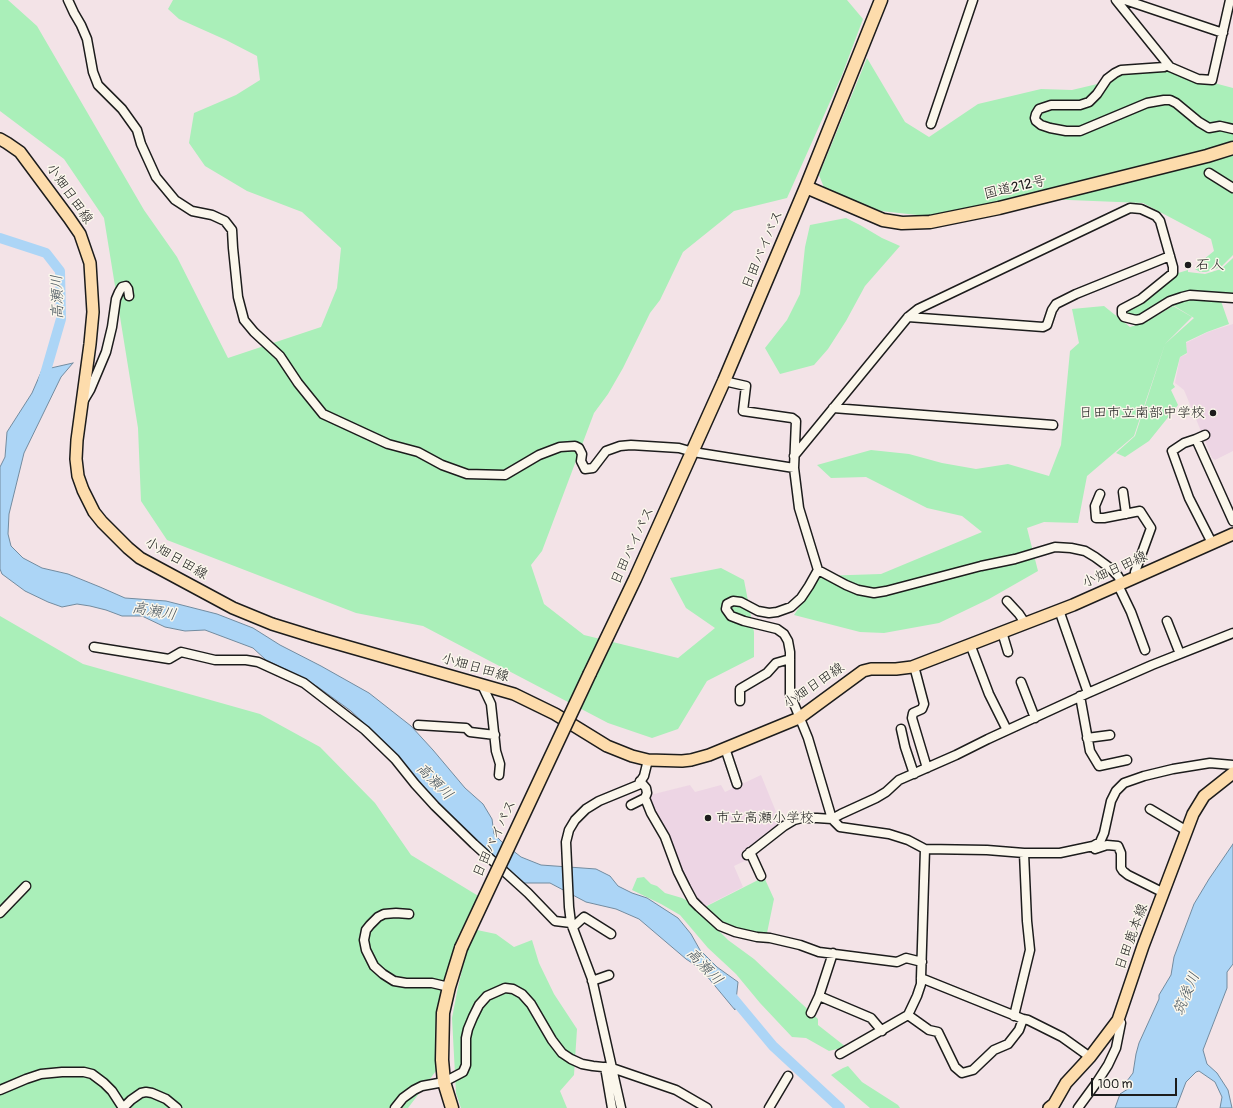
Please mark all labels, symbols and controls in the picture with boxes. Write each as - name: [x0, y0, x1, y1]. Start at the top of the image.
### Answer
- street label: 小畑日田線: [42, 161, 96, 227]
- street label: 国道212号: [982, 173, 1048, 203]
- street label: 日田バイパス: [739, 208, 787, 292]
- place label: 石人: [1196, 257, 1224, 273]
- marker: 石人: [1183, 260, 1193, 270]
- water label: 高瀬川: [49, 274, 67, 320]
- place label: 日田市立南部中学校: [1079, 405, 1205, 421]
- marker: 日田市立南部中学校: [1208, 408, 1218, 418]
- street label: 日田バイパス: [608, 504, 658, 588]
- street label: 小畑日田線: [141, 534, 211, 584]
- street label: 小畑日田線: [1080, 548, 1150, 592]
- water label: 高瀬川: [130, 599, 178, 625]
- street label: 小畑日田線: [439, 650, 511, 686]
- street label: 小畑日田線: [780, 659, 848, 713]
- water label: 高瀬川: [412, 760, 456, 804]
- street label: 日田バイパス: [470, 797, 520, 881]
- place label: 市立高瀬小学校: [716, 810, 814, 826]
- marker: 市立高瀬小学校: [703, 813, 713, 823]
- street label: 日田鹿本線: [1112, 901, 1152, 973]
- water label: 高瀬川: [682, 945, 726, 989]
- water label: 筑後川: [1170, 970, 1204, 1018]
- scale bar: [1093, 1070, 1179, 1096]
- text: 100 m: [1098, 1077, 1132, 1092]

